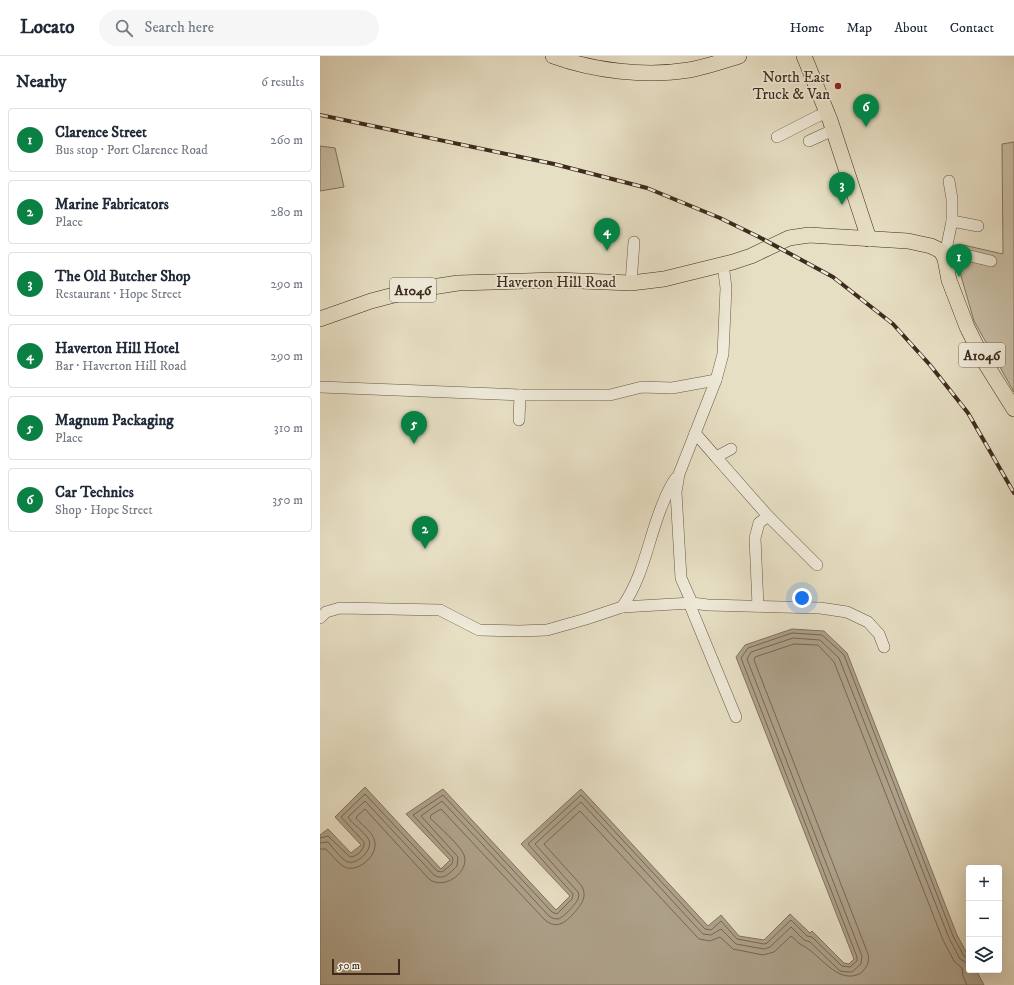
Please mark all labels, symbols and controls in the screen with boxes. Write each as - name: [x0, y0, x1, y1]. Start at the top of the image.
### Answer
- search box: [99, 10, 379, 46]
- text: Locato: [20, 16, 75, 39]
- icon: search: [113, 17, 135, 39]
- text: Search here: [145, 18, 214, 37]
- text: Home: [790, 19, 824, 37]
- text: Map: [846, 19, 872, 37]
- text: About: [894, 19, 928, 37]
- text: Contact: [950, 19, 994, 37]
- place label: North East Truck & Van: [753, 68, 830, 104]
- text: Nearby: [16, 71, 66, 93]
- text: 6 results: [261, 74, 304, 90]
- marker: North East Truck & Van: [833, 81, 843, 91]
- pin: 6: [853, 94, 879, 127]
- text: Clarence Street: [55, 123, 147, 142]
- text: 1: [28, 132, 32, 148]
- text: 260 m: [270, 132, 303, 148]
- text: Bus stop · Port Clarence Road: [55, 142, 208, 158]
- pin: 3: [829, 172, 855, 205]
- text: Marine Fabricators: [55, 195, 169, 214]
- text: 2: [27, 204, 33, 220]
- text: 280 m: [271, 204, 303, 220]
- text: Place: [55, 214, 83, 230]
- pin: 4: [594, 218, 620, 251]
- pin: 1: [946, 244, 972, 277]
- text: The Old Butcher Shop: [55, 267, 191, 286]
- street label: Haverton Hill Road: [496, 273, 617, 292]
- text: 3: [28, 276, 32, 292]
- text: 290 m: [271, 276, 303, 292]
- road number: A1046: [390, 278, 436, 302]
- text: Restaurant · Hope Street: [55, 286, 182, 302]
- text: Haverton Hill Hotel: [55, 339, 179, 358]
- road number: A1046: [959, 343, 1005, 367]
- text: 4: [26, 348, 34, 364]
- text: 290 m: [271, 348, 303, 364]
- text: Bar · Haverton Hill Road: [55, 358, 186, 374]
- text: Magnum Packaging: [55, 411, 174, 430]
- pin: 5: [401, 411, 427, 444]
- text: 5: [27, 420, 33, 436]
- text: 310 m: [274, 420, 303, 436]
- text: Place: [55, 430, 83, 446]
- text: Car Technics: [55, 483, 134, 502]
- text: 6: [27, 492, 33, 508]
- text: 350 m: [272, 492, 303, 508]
- text: Shop · Hope Street: [55, 502, 153, 518]
- pin: 2: [412, 516, 438, 549]
- your location: [792, 588, 812, 608]
- map controls: [966, 865, 1002, 973]
- button: +: [966, 865, 1002, 901]
- button: −: [966, 901, 1002, 937]
- button: layers: [966, 937, 1002, 973]
- scale bar: [332, 957, 400, 976]
- text: 50 m: [338, 959, 360, 973]

